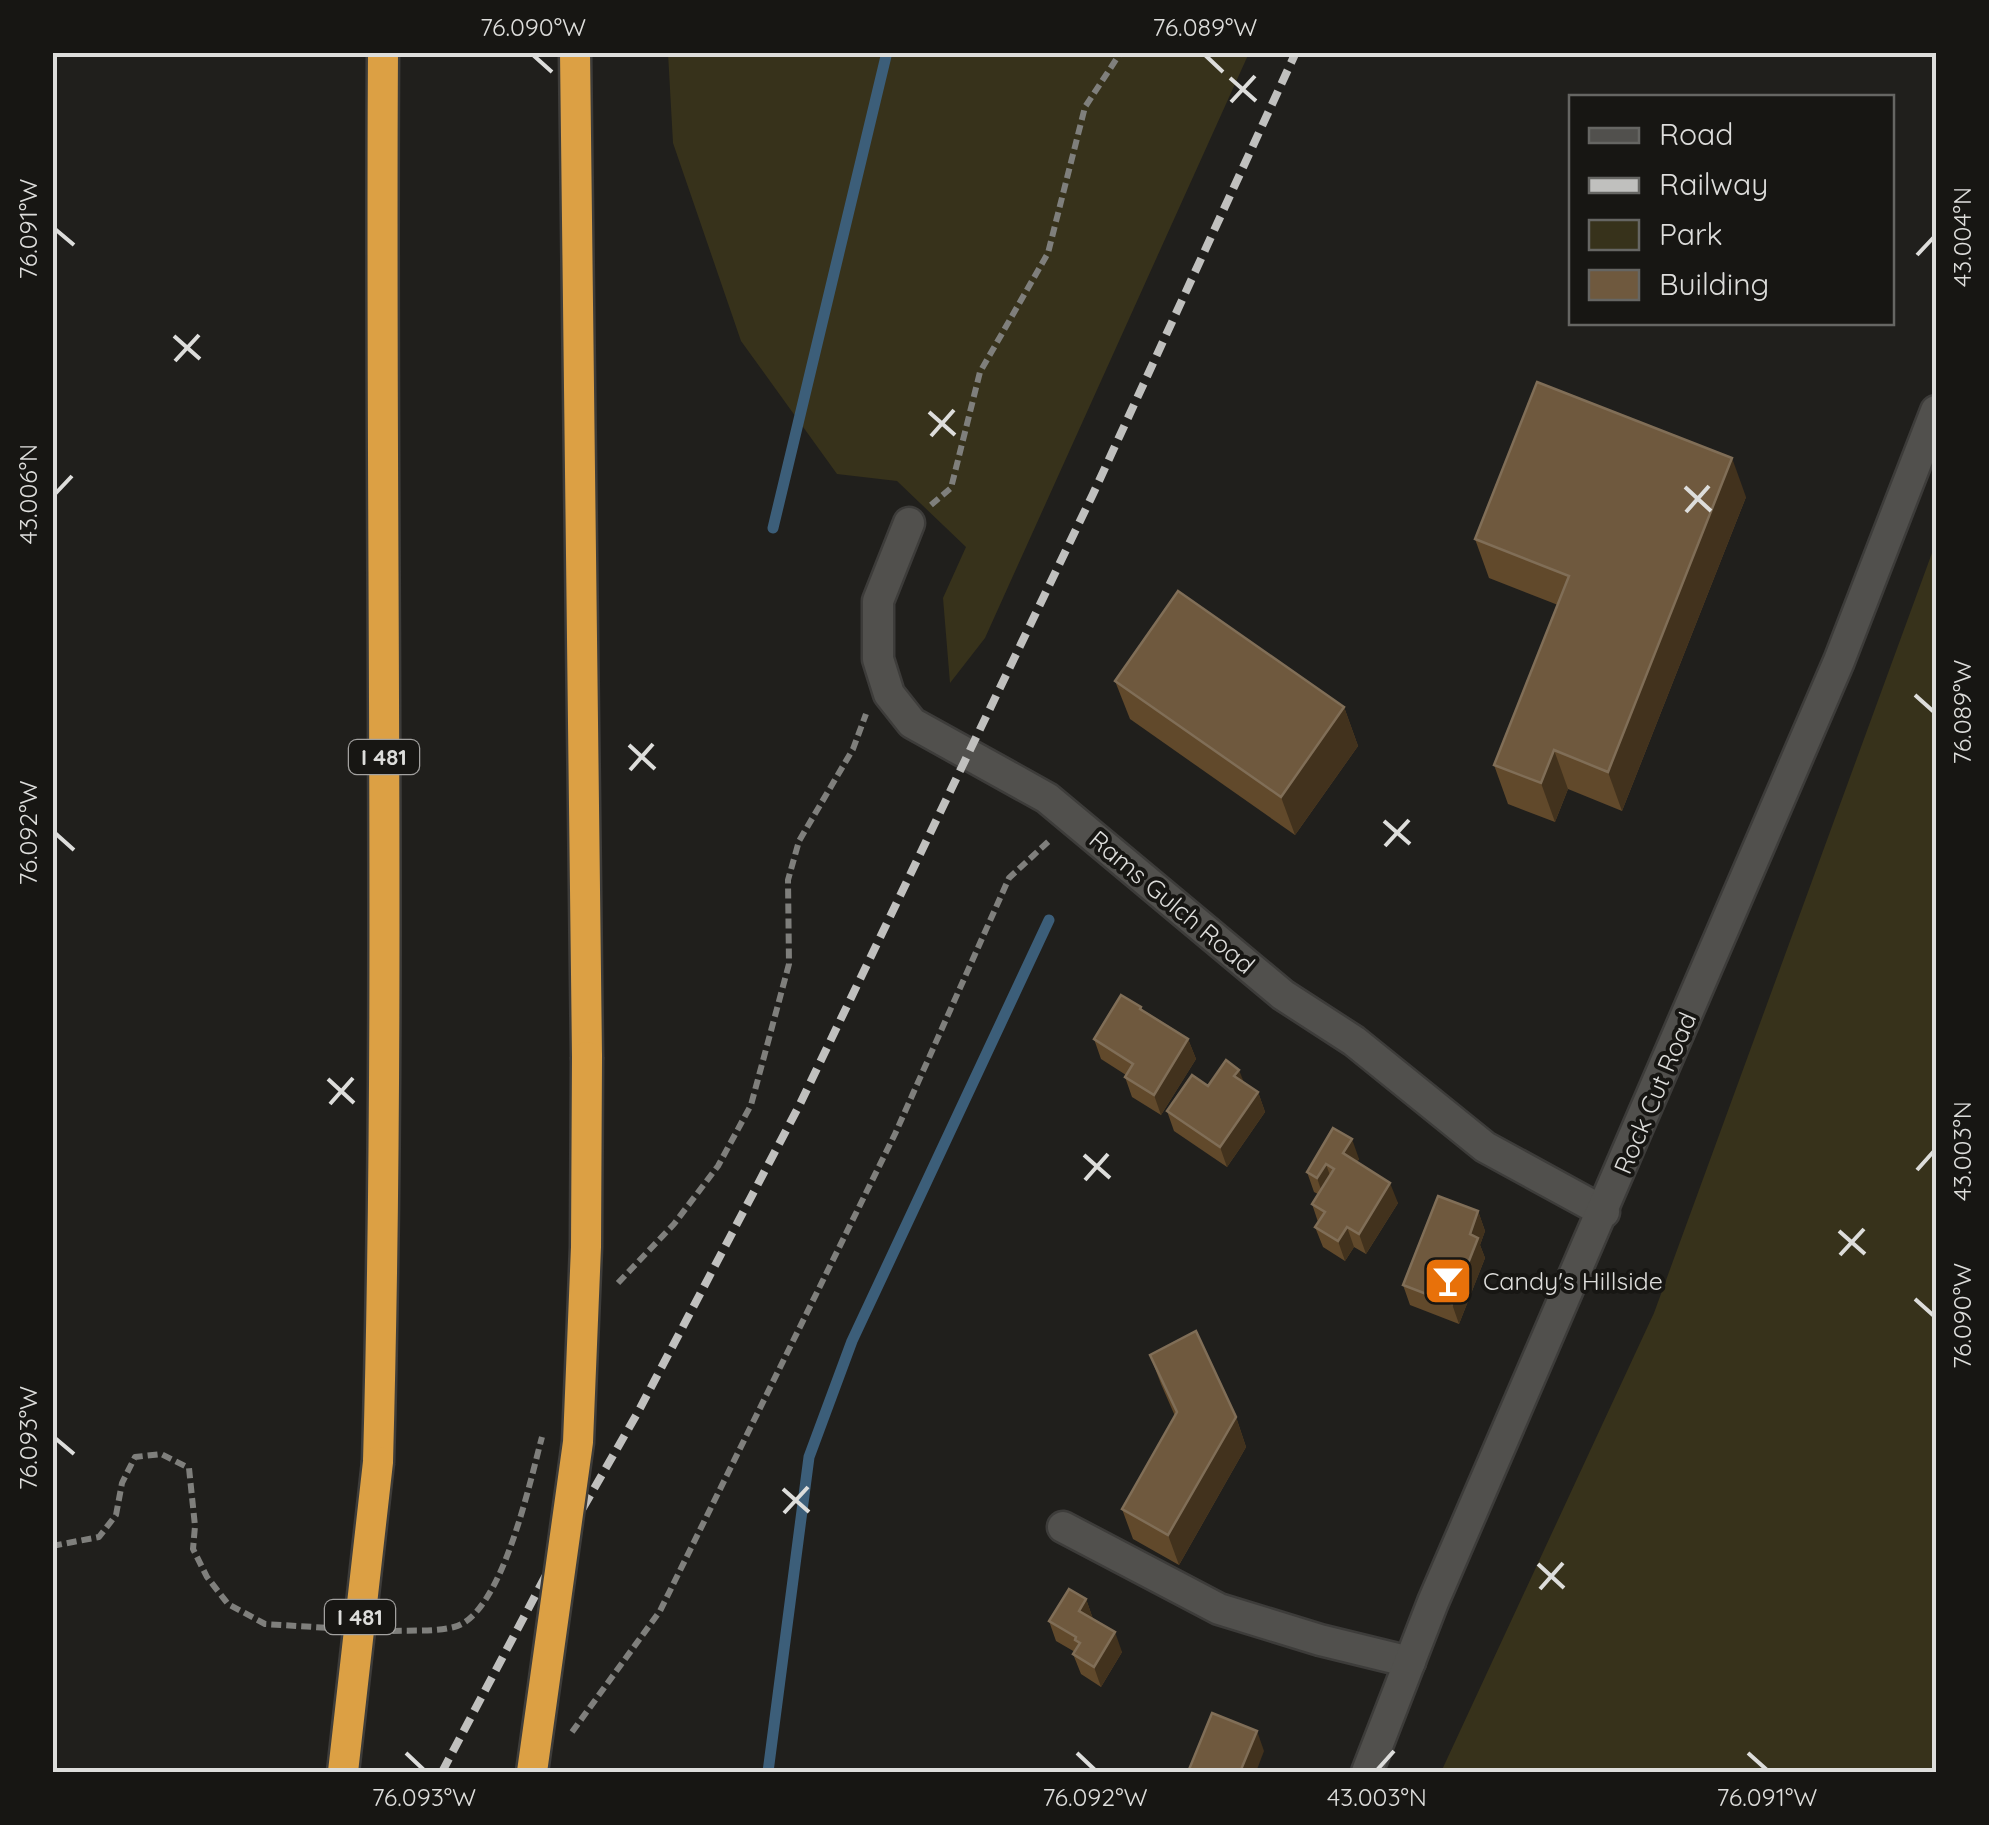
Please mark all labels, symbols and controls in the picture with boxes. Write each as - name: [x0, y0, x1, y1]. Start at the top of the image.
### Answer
- text: 76.090°W: [480, 11, 586, 42]
- text: 76.089°W: [1153, 11, 1257, 42]
- legend: [1569, 95, 1894, 325]
- text: Road: [1659, 115, 1733, 153]
- text: Railway: [1659, 165, 1768, 203]
- text: 76.091°W: [12, 179, 43, 279]
- text: 43.004°N: [1946, 187, 1977, 287]
- text: Park: [1659, 215, 1723, 253]
- text: Building: [1659, 265, 1769, 303]
- text: 43.006°N: [12, 444, 43, 544]
- text: 76.089°W: [1946, 660, 1977, 764]
- road number: I 481: [349, 740, 419, 774]
- text: 76.092°W: [12, 780, 43, 886]
- street label: Rams Gulch Road: [1083, 823, 1261, 980]
- street label: Rock Cut Road: [1607, 1007, 1703, 1178]
- text: 43.003°N: [1946, 1101, 1977, 1201]
- bar icon: Candy's Hillside: [1422, 1255, 1474, 1307]
- text: 76.090°W: [1946, 1263, 1977, 1369]
- place label: Candy's Hillside: [1483, 1265, 1663, 1296]
- text: 76.093°W: [12, 1386, 43, 1490]
- road number: I 481: [325, 1600, 395, 1634]
- text: 76.093°W: [372, 1781, 476, 1812]
- text: 76.092°W: [1042, 1781, 1148, 1812]
- text: 43.003°N: [1327, 1781, 1427, 1812]
- text: 76.091°W: [1717, 1781, 1817, 1812]

